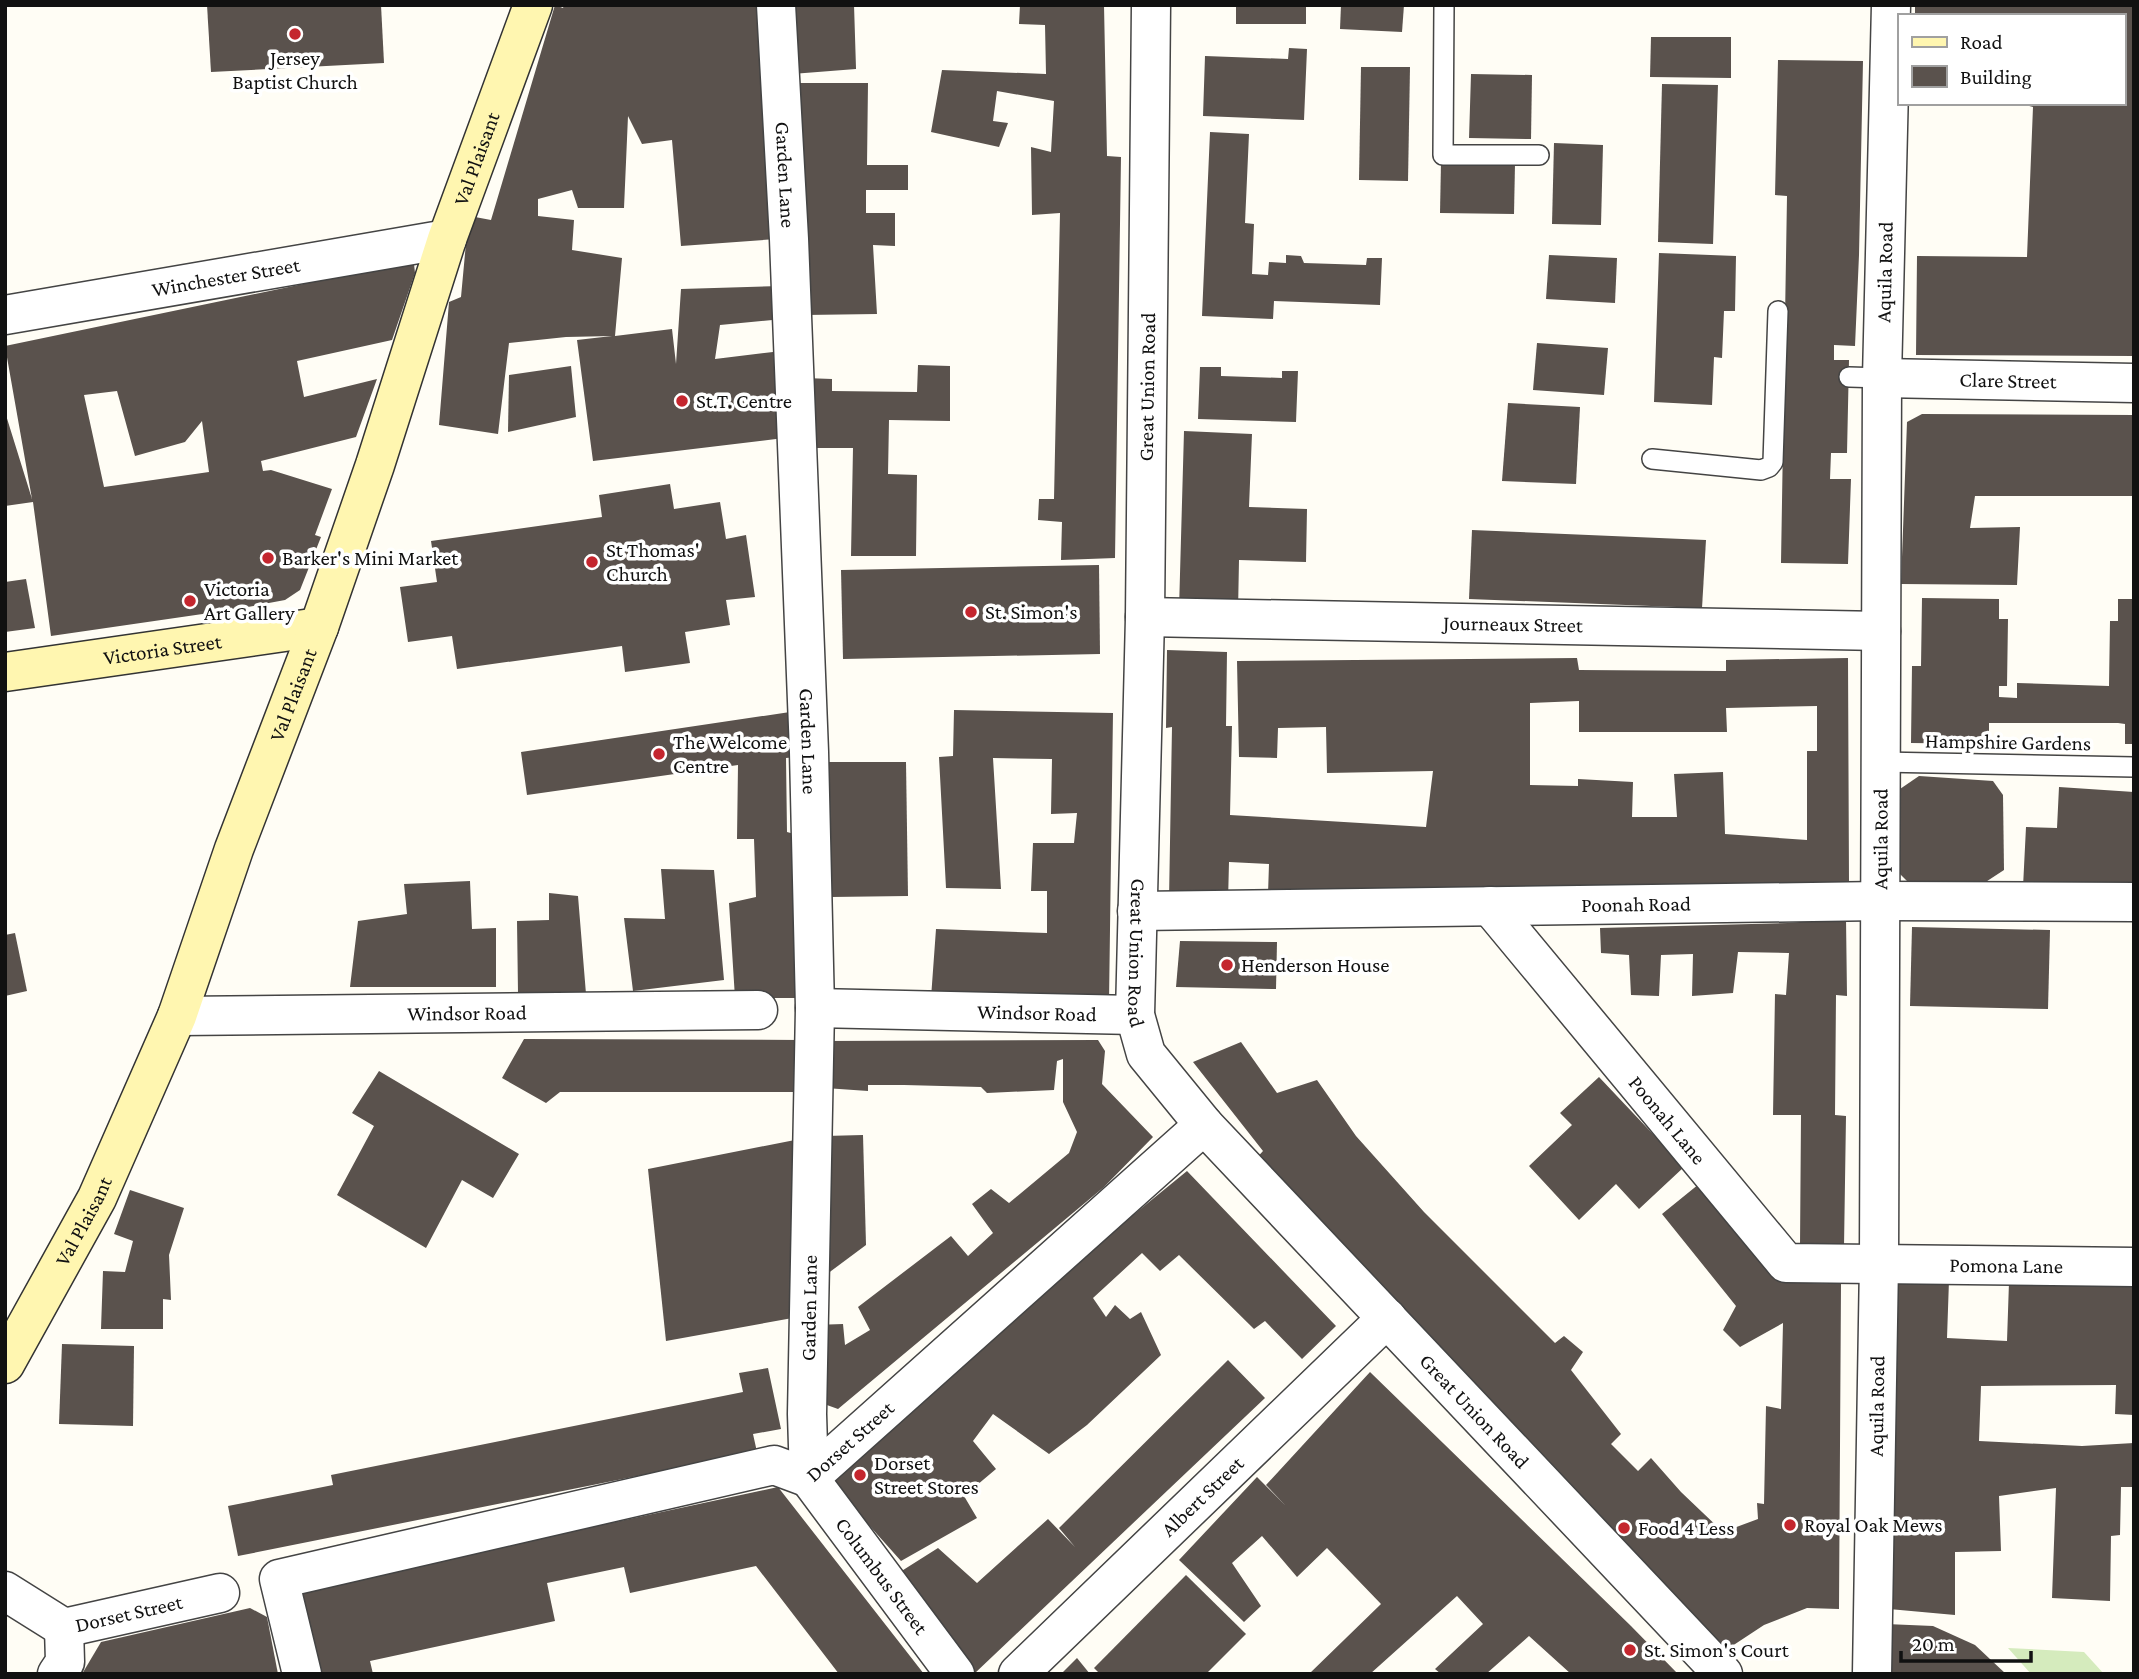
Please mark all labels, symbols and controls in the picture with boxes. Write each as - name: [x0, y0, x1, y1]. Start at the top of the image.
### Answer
- legend: [1898, 14, 2125, 105]
- marker: Jersey Baptist Church: [287, 26, 303, 42]
- text: Road: [1960, 30, 2003, 54]
- place label: Jersey Baptist Church: [232, 46, 358, 94]
- text: Building: [1960, 65, 2032, 89]
- street label: Val Plaisant: [448, 108, 505, 209]
- street label: Garden Lane: [771, 121, 800, 228]
- street label: Aquila Road: [1871, 221, 1898, 323]
- street label: Winchester Street: [150, 252, 303, 302]
- street label: Great Union Road: [1134, 312, 1160, 462]
- street label: Clare Street: [1959, 368, 2058, 393]
- place label: St.T. Centre: [696, 389, 792, 413]
- marker: St.T. Centre: [674, 393, 690, 409]
- place label: St Thomas' Church: [606, 538, 699, 586]
- place label: Barker's Mini Market: [282, 546, 459, 570]
- marker: Barker's Mini Market: [260, 550, 276, 566]
- marker: St Thomas' Church: [584, 554, 600, 570]
- place label: Victoria Art Gallery: [204, 577, 295, 625]
- marker: Victoria Art Gallery: [182, 593, 198, 609]
- place label: St. Simon's: [985, 600, 1077, 624]
- marker: St. Simon's: [963, 604, 979, 620]
- street label: Journeaux Street: [1441, 611, 1584, 637]
- street label: Victoria Street: [102, 629, 224, 670]
- street label: Val Plaisant: [264, 644, 322, 745]
- street label: Garden Lane: [795, 688, 822, 795]
- street label: Hampshire Gardens: [1925, 729, 2091, 755]
- place label: The Welcome Centre: [673, 730, 787, 778]
- marker: The Welcome Centre: [651, 746, 667, 762]
- street label: Aquila Road: [1868, 788, 1893, 890]
- street label: Great Union Road: [1123, 878, 1150, 1030]
- street label: Poonah Road: [1581, 892, 1691, 917]
- place label: Henderson House: [1241, 953, 1390, 977]
- marker: Henderson House: [1219, 957, 1235, 973]
- street label: Windsor Road: [407, 1000, 527, 1026]
- street label: Windsor Road: [977, 1000, 1097, 1026]
- street label: Poonah Lane: [1624, 1071, 1711, 1169]
- street label: Val Plaisant: [50, 1172, 117, 1270]
- street label: Pomona Lane: [1949, 1253, 2063, 1278]
- street label: Garden Lane: [796, 1255, 822, 1361]
- street label: Great Union Road: [1415, 1349, 1534, 1473]
- street label: Aquila Road: [1864, 1355, 1889, 1457]
- street label: Dorset Street: [801, 1395, 900, 1487]
- street label: Albert Street: [1156, 1450, 1249, 1541]
- place label: Dorset Street Stores: [874, 1451, 979, 1499]
- marker: Dorset Street Stores: [852, 1467, 868, 1483]
- street label: Columbus Street: [831, 1513, 934, 1640]
- place label: Royal Oak Mews: [1804, 1513, 1942, 1537]
- place label: Food 4 Less: [1638, 1516, 1735, 1540]
- marker: Royal Oak Mews: [1782, 1517, 1798, 1533]
- marker: Food 4 Less: [1616, 1520, 1632, 1536]
- street label: Dorset Street: [73, 1590, 186, 1637]
- scale bar: [1901, 1620, 2030, 1664]
- text: 20 m: [1912, 1632, 1955, 1656]
- place label: St. Simon's Court: [1644, 1638, 1790, 1662]
- marker: St. Simon's Court: [1622, 1642, 1638, 1658]

